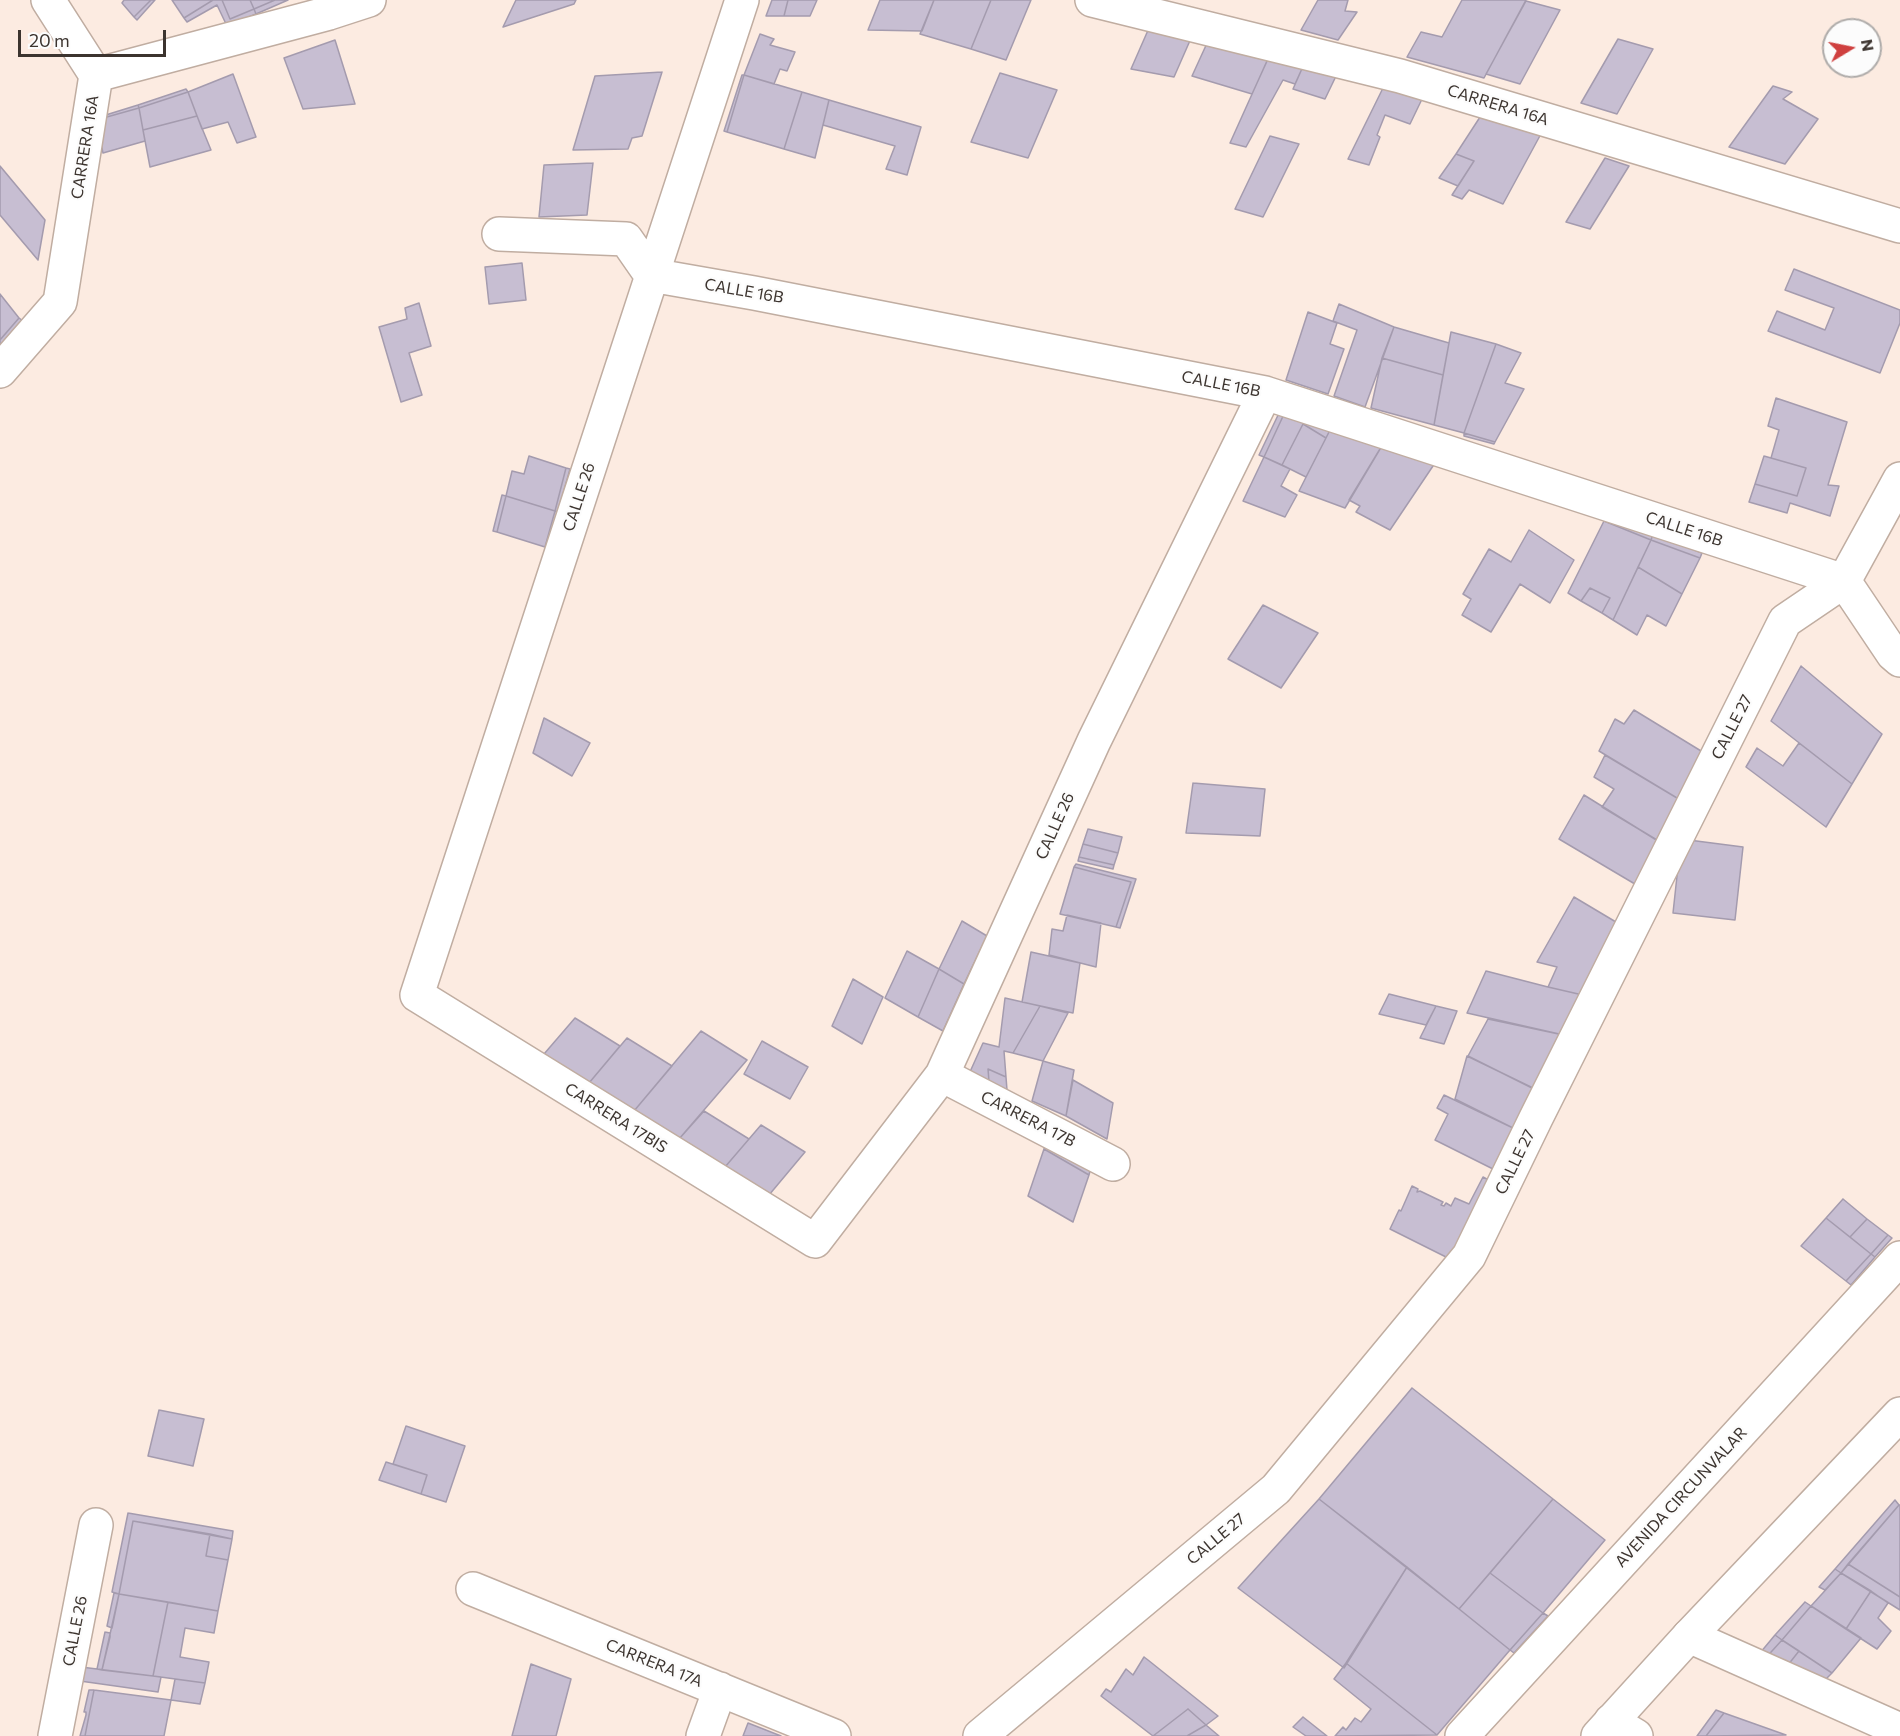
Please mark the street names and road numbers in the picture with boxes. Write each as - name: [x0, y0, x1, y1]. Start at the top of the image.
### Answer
- street label: CARRERA 16A: [1445, 80, 1551, 130]
- street label: CARRERA 16A: [67, 94, 103, 200]
- street label: CALLE 16B: [703, 275, 785, 307]
- street label: CALLE 16B: [1180, 367, 1262, 401]
- street label: CALLE 26: [559, 460, 599, 534]
- street label: CALLE 16B: [1643, 508, 1725, 550]
- street label: CALLE 27: [1708, 691, 1756, 763]
- street label: CALLE 26: [1032, 789, 1078, 863]
- street label: CARRERA 17BIS: [561, 1079, 671, 1157]
- street label: CARRERA 17B: [978, 1087, 1078, 1151]
- street label: CALLE 27: [1491, 1126, 1539, 1198]
- street label: AVENIDA CIRCUNVALAR: [1611, 1423, 1751, 1571]
- street label: CALLE 27: [1183, 1509, 1249, 1569]
- street label: CALLE 26: [59, 1594, 91, 1668]
- street label: CARRERA 17A: [603, 1635, 705, 1691]

